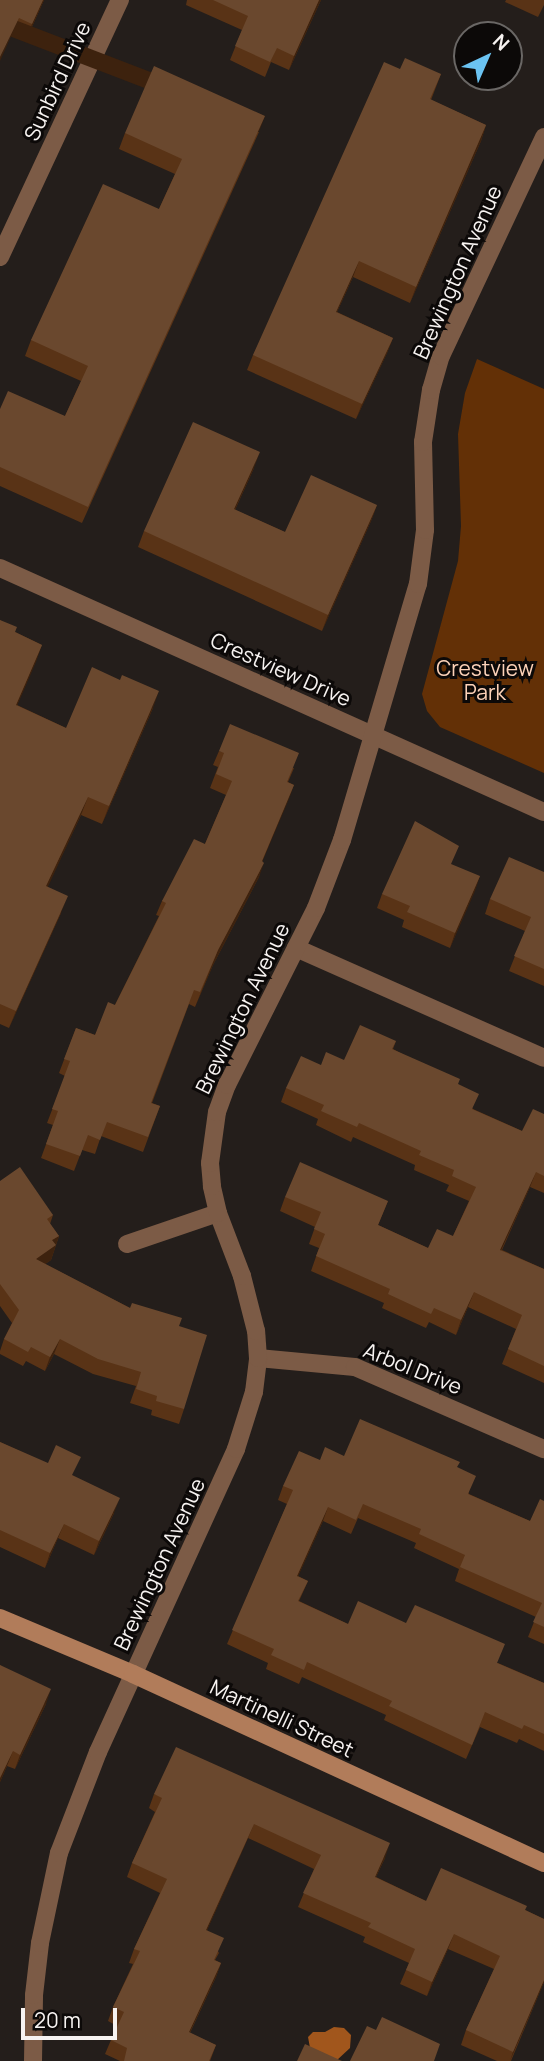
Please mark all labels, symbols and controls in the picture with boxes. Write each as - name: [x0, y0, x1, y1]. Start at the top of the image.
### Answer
- street label: Sunbird Drive: [18, 18, 96, 144]
- north arrow: [453, 21, 523, 91]
- text: N: [487, 28, 515, 56]
- street label: Brewington Avenue: [407, 181, 507, 363]
- street label: Crestview Drive: [207, 627, 355, 711]
- park label: Crestview Park: [436, 655, 534, 705]
- street label: Brewington Avenue: [190, 918, 294, 1098]
- street label: Arbol Drive: [360, 1337, 466, 1399]
- street label: Brewington Avenue: [108, 1474, 210, 1654]
- street label: Martinelli Street: [206, 1674, 358, 1762]
- scale bar: [24, 1994, 121, 2038]
- text: 20 m: [34, 2006, 81, 2034]

